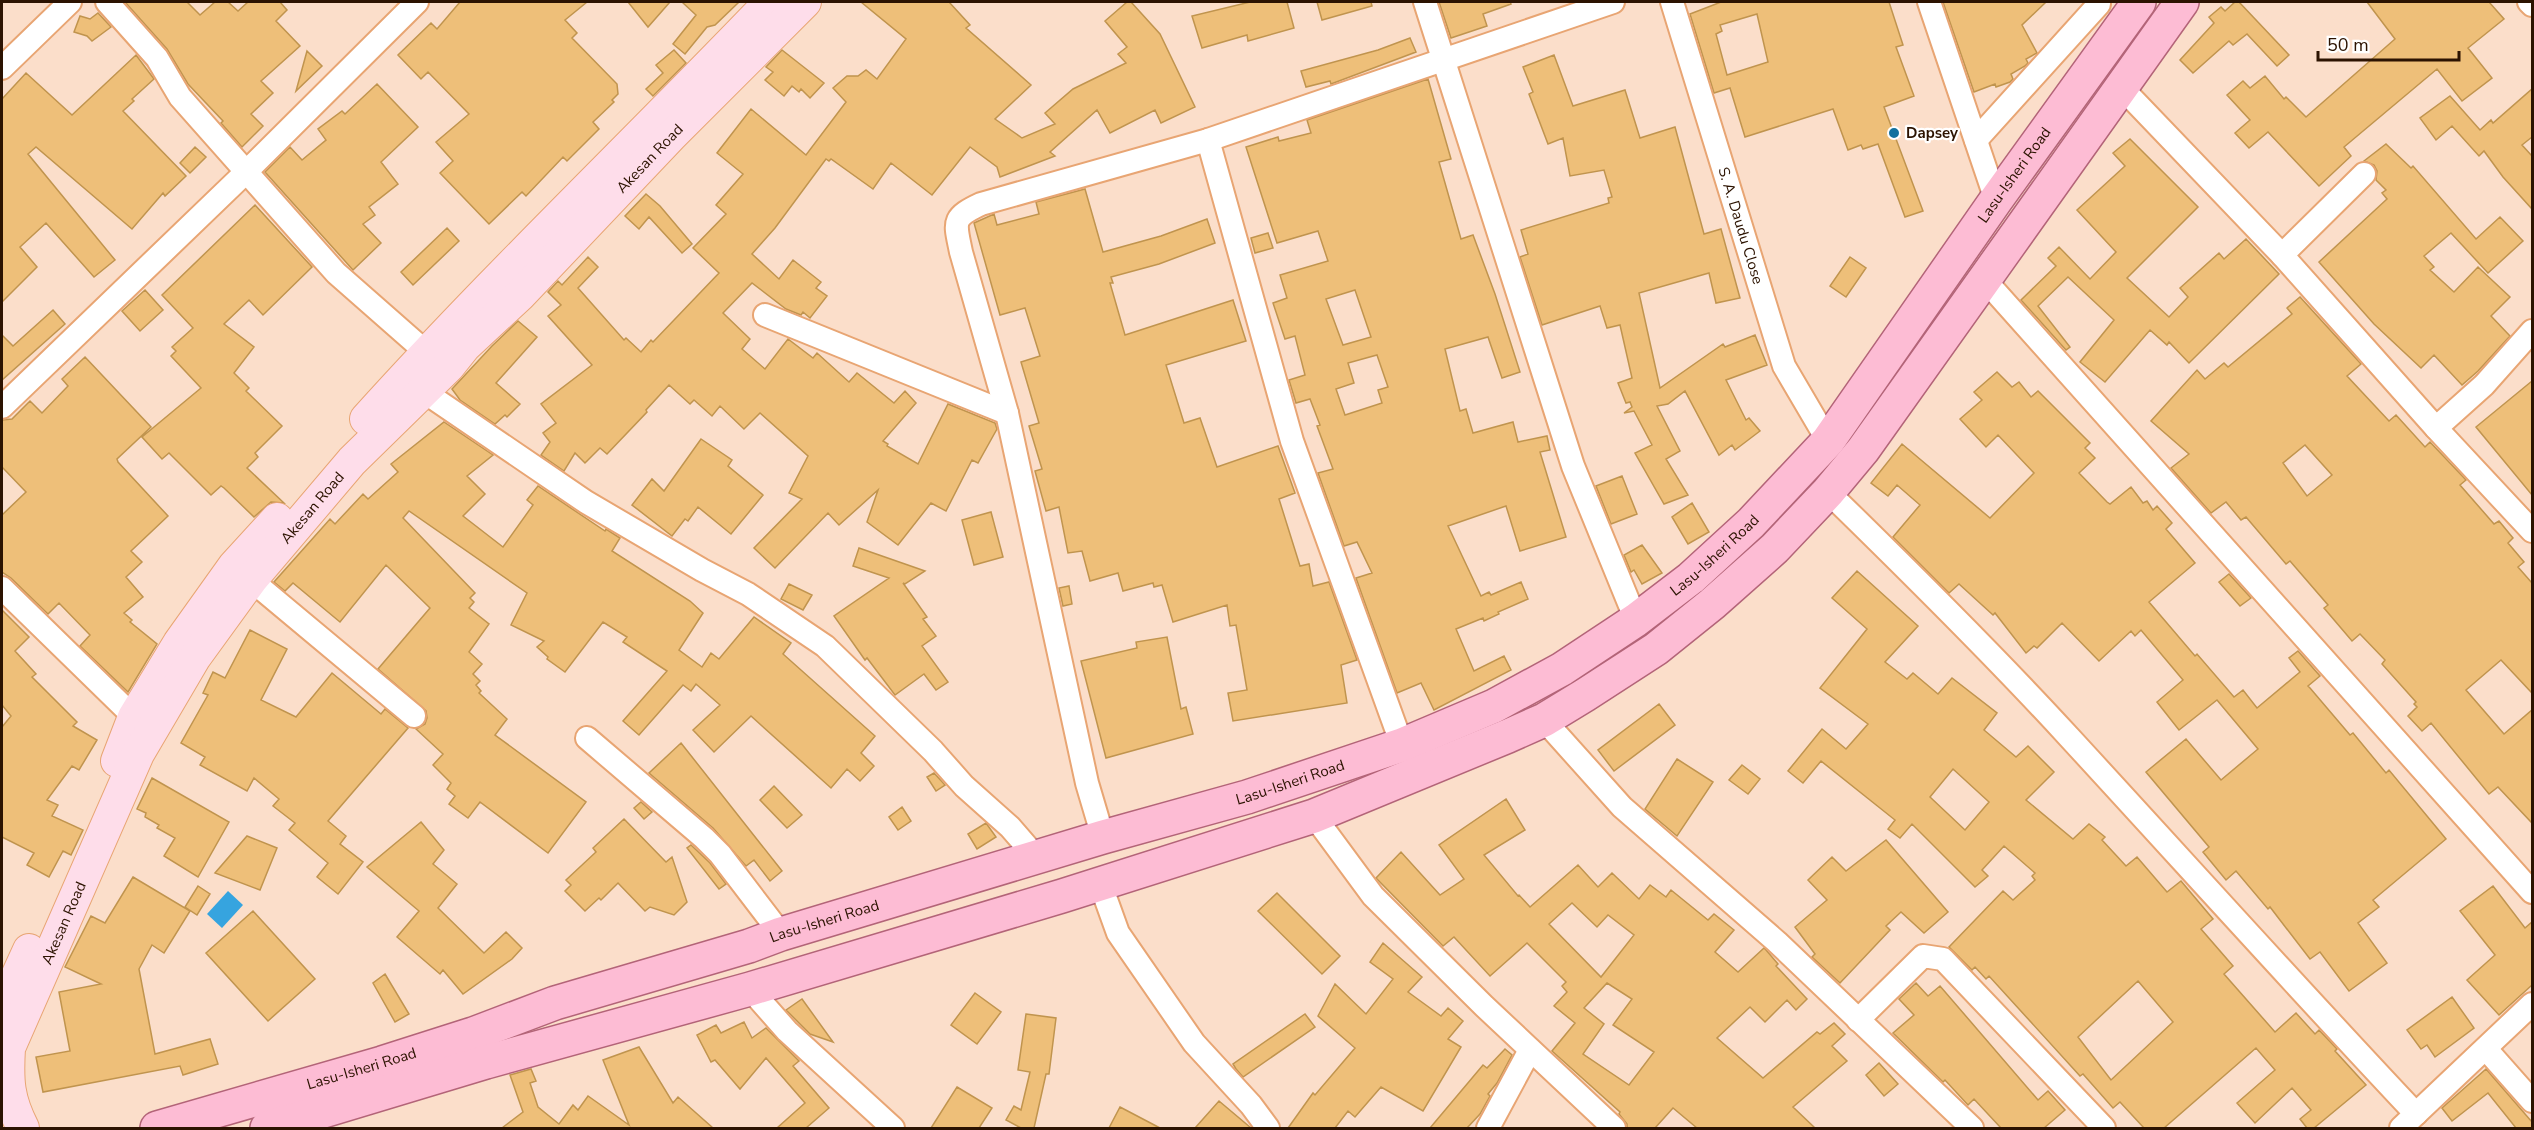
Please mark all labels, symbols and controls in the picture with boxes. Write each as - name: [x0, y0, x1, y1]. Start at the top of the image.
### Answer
- scale bar: [2318, 24, 2459, 62]
- text: 50 m: [2327, 33, 2369, 57]
- street label: Akesan Road: [612, 120, 687, 198]
- place label: Dapsey: [1906, 123, 1958, 143]
- street label: Lasu-Isheri Road: [1973, 123, 2055, 227]
- marker: Dapsey: [1887, 126, 1901, 140]
- street label: S. A. Daudu Close: [1713, 165, 1768, 287]
- street label: Akesan Road: [276, 467, 349, 548]
- street label: Lasu-Isheri Road: [1666, 510, 1764, 600]
- street label: Lasu-Isheri Road: [1234, 755, 1347, 810]
- street label: Akesan Road: [37, 878, 91, 968]
- street label: Lasu-Isheri Road: [767, 895, 881, 947]
- street label: Lasu-Isheri Road: [304, 1043, 419, 1094]

